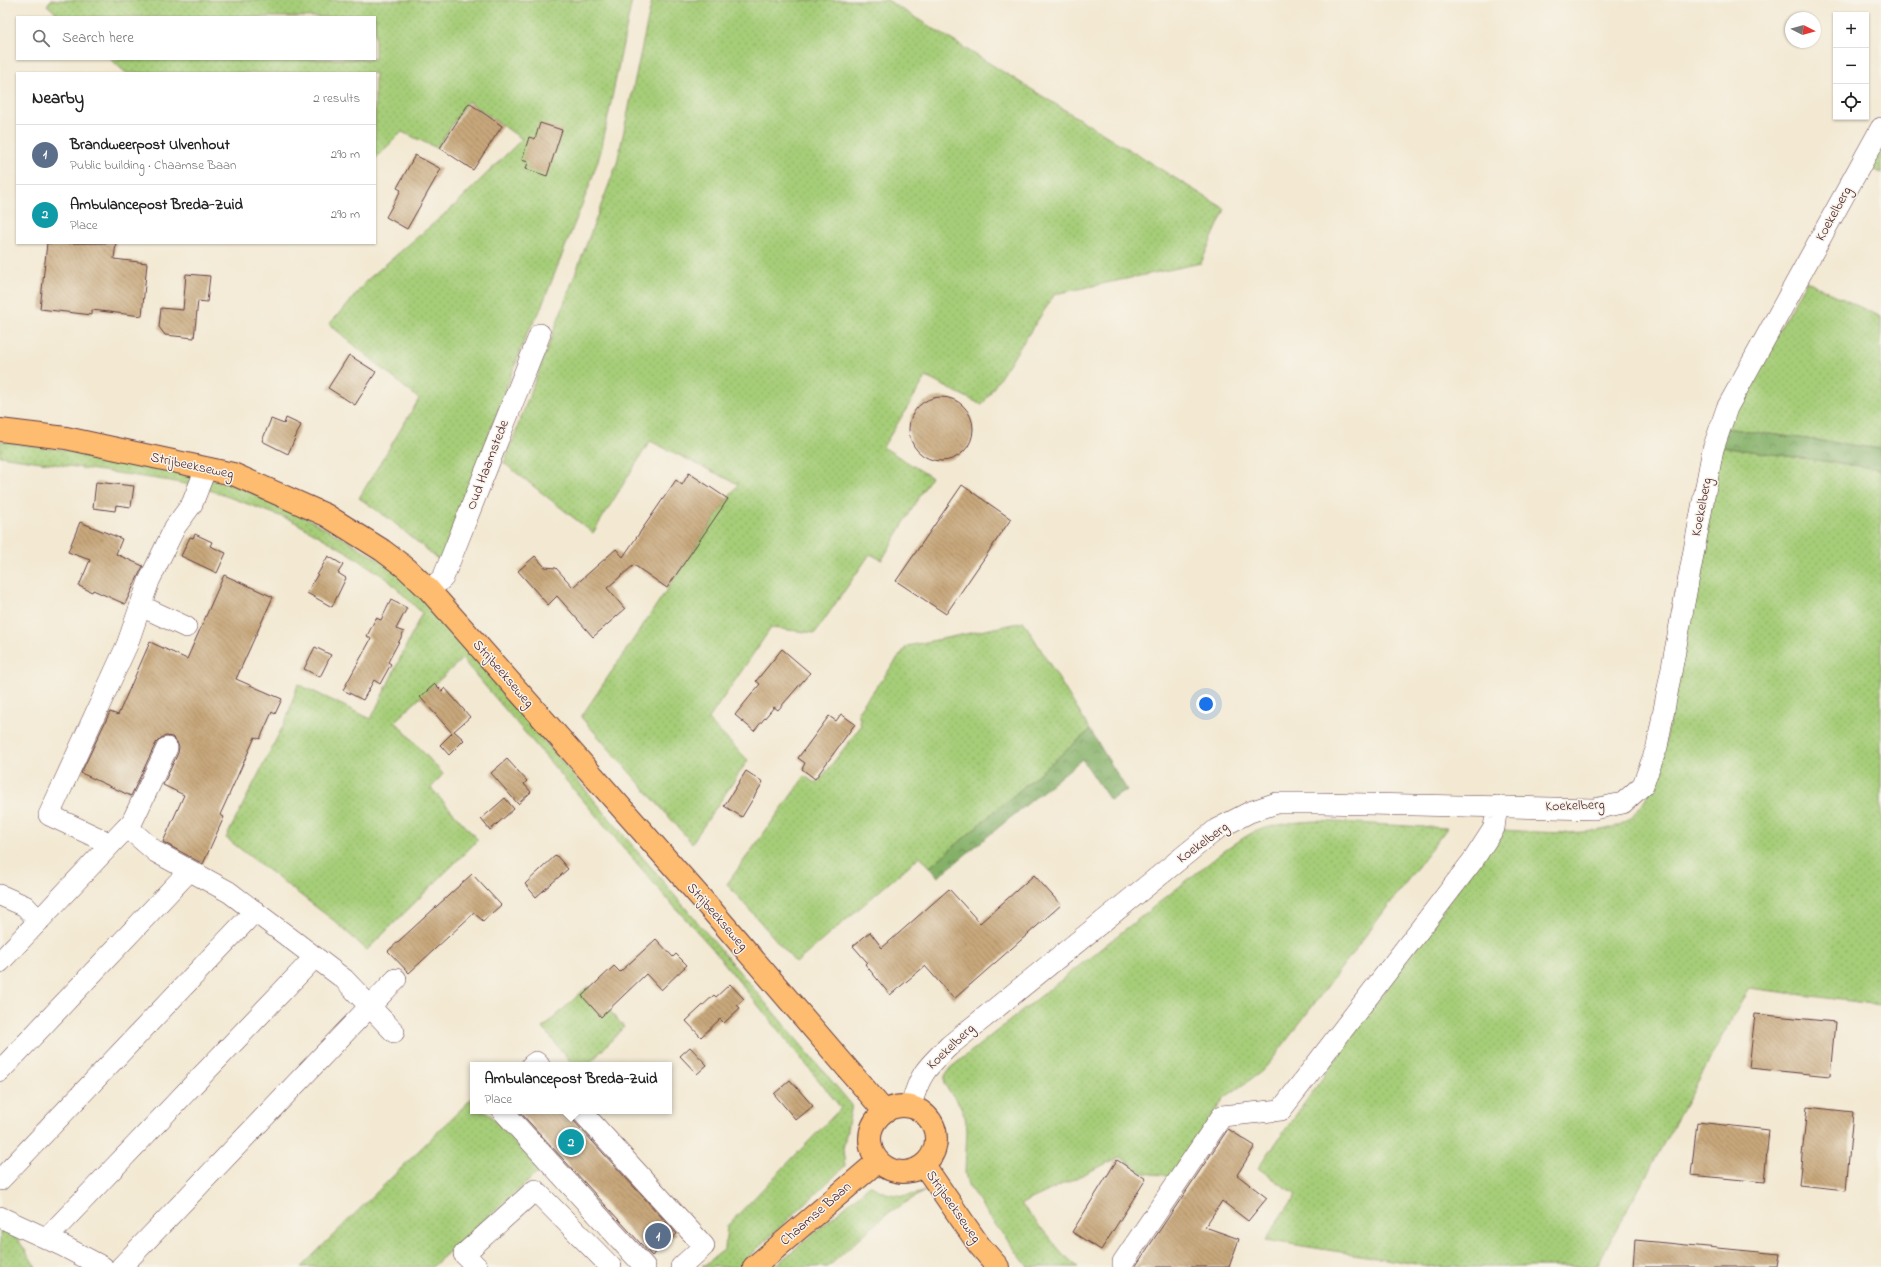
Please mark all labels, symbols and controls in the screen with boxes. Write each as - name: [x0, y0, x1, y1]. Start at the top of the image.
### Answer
- north arrow: [1785, 12, 1821, 48]
- map controls: [1833, 12, 1869, 120]
- button: +: [1833, 12, 1869, 48]
- search box: [16, 16, 376, 60]
- icon: search: [30, 27, 52, 49]
- text: Search here: [62, 27, 134, 49]
- button: −: [1833, 48, 1869, 84]
- button: locate: [1833, 84, 1869, 120]
- text: Nearby: [32, 86, 84, 111]
- text: 2 results: [313, 89, 360, 108]
- text: Brandweerpost Ulvenhout: [70, 134, 230, 156]
- text: 1: [43, 145, 47, 164]
- text: 290 m: [331, 145, 360, 164]
- text: Public building · Chaamse Baan: [70, 156, 236, 175]
- street label: Koekelberg: [1810, 183, 1858, 246]
- text: Ambulancepost Breda-Zuid: [70, 194, 243, 216]
- text: 2: [42, 205, 48, 224]
- text: 290 m: [331, 205, 360, 224]
- text: Place: [70, 216, 98, 235]
- street label: Oud Haamstede: [461, 416, 515, 513]
- street label: Strijbeekseweg: [148, 447, 236, 486]
- street label: Koekelberg: [1686, 476, 1719, 538]
- street label: Strijbeekseweg: [467, 635, 539, 713]
- your location: [1196, 694, 1216, 714]
- street label: Koekelberg: [1545, 794, 1605, 819]
- street label: Koekelberg: [1173, 817, 1234, 870]
- street label: Strijbeekseweg: [681, 878, 753, 956]
- street label: Koekelberg: [922, 1019, 981, 1076]
- popup: [470, 1062, 672, 1114]
- text: Ambulancepost Breda-Zuid: [485, 1068, 657, 1090]
- text: Place: [485, 1090, 512, 1109]
- pin: 2: [558, 1127, 584, 1157]
- street label: Strijbeekseweg: [919, 1166, 986, 1248]
- street label: Chaamse Baan: [776, 1177, 856, 1251]
- pin: 1: [645, 1221, 671, 1251]

